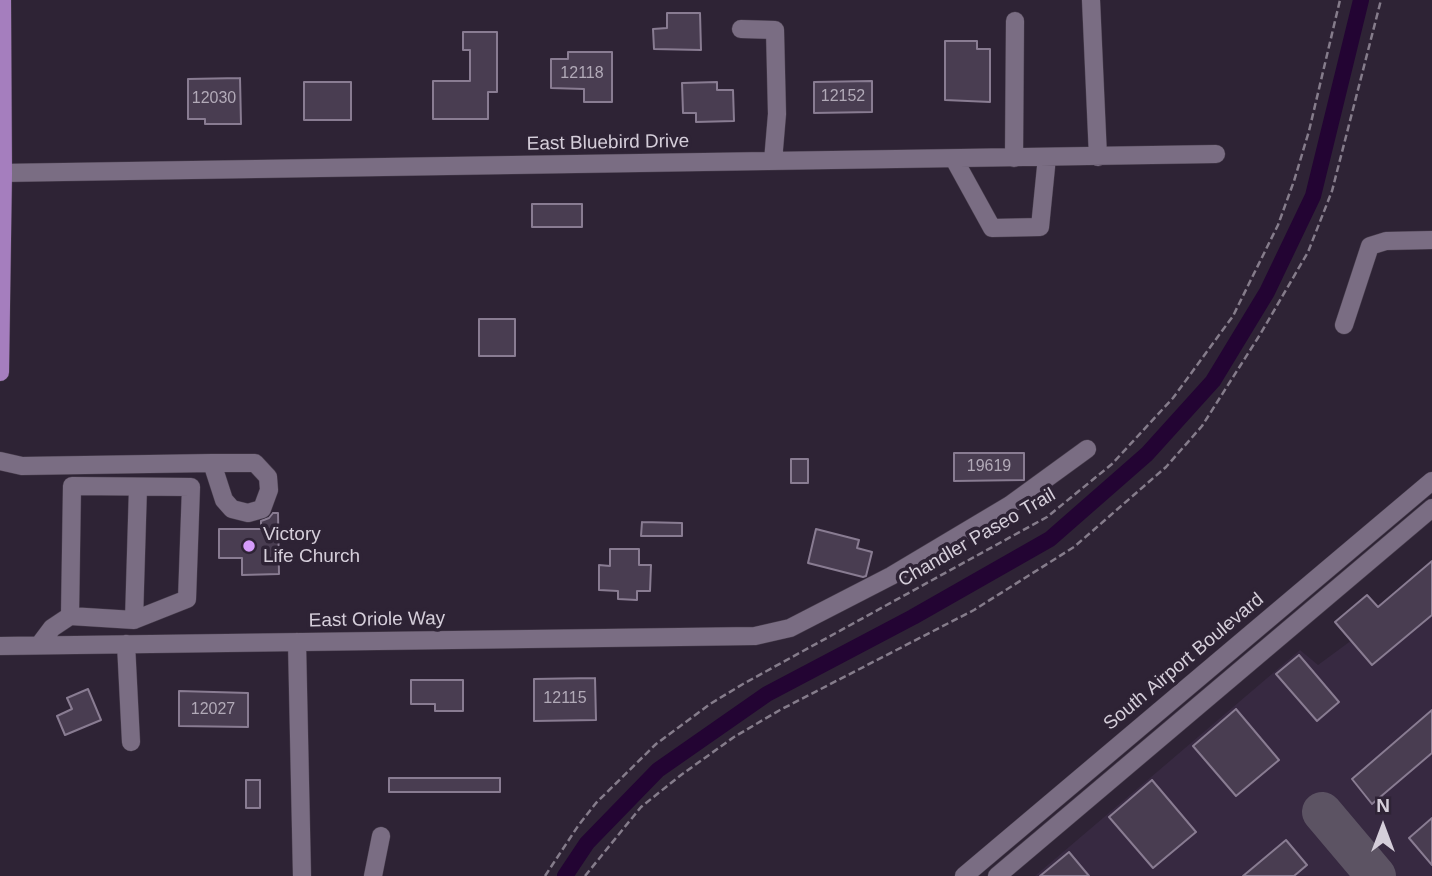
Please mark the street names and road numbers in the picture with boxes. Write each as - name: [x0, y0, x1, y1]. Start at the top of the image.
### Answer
- street label: East Bluebird Drive: [527, 130, 689, 156]
- street label: Chandler Paseo Trail: [894, 484, 1060, 592]
- street label: South Airport Boulevard: [1099, 588, 1269, 736]
- street label: East Oriole Way: [309, 607, 445, 633]

